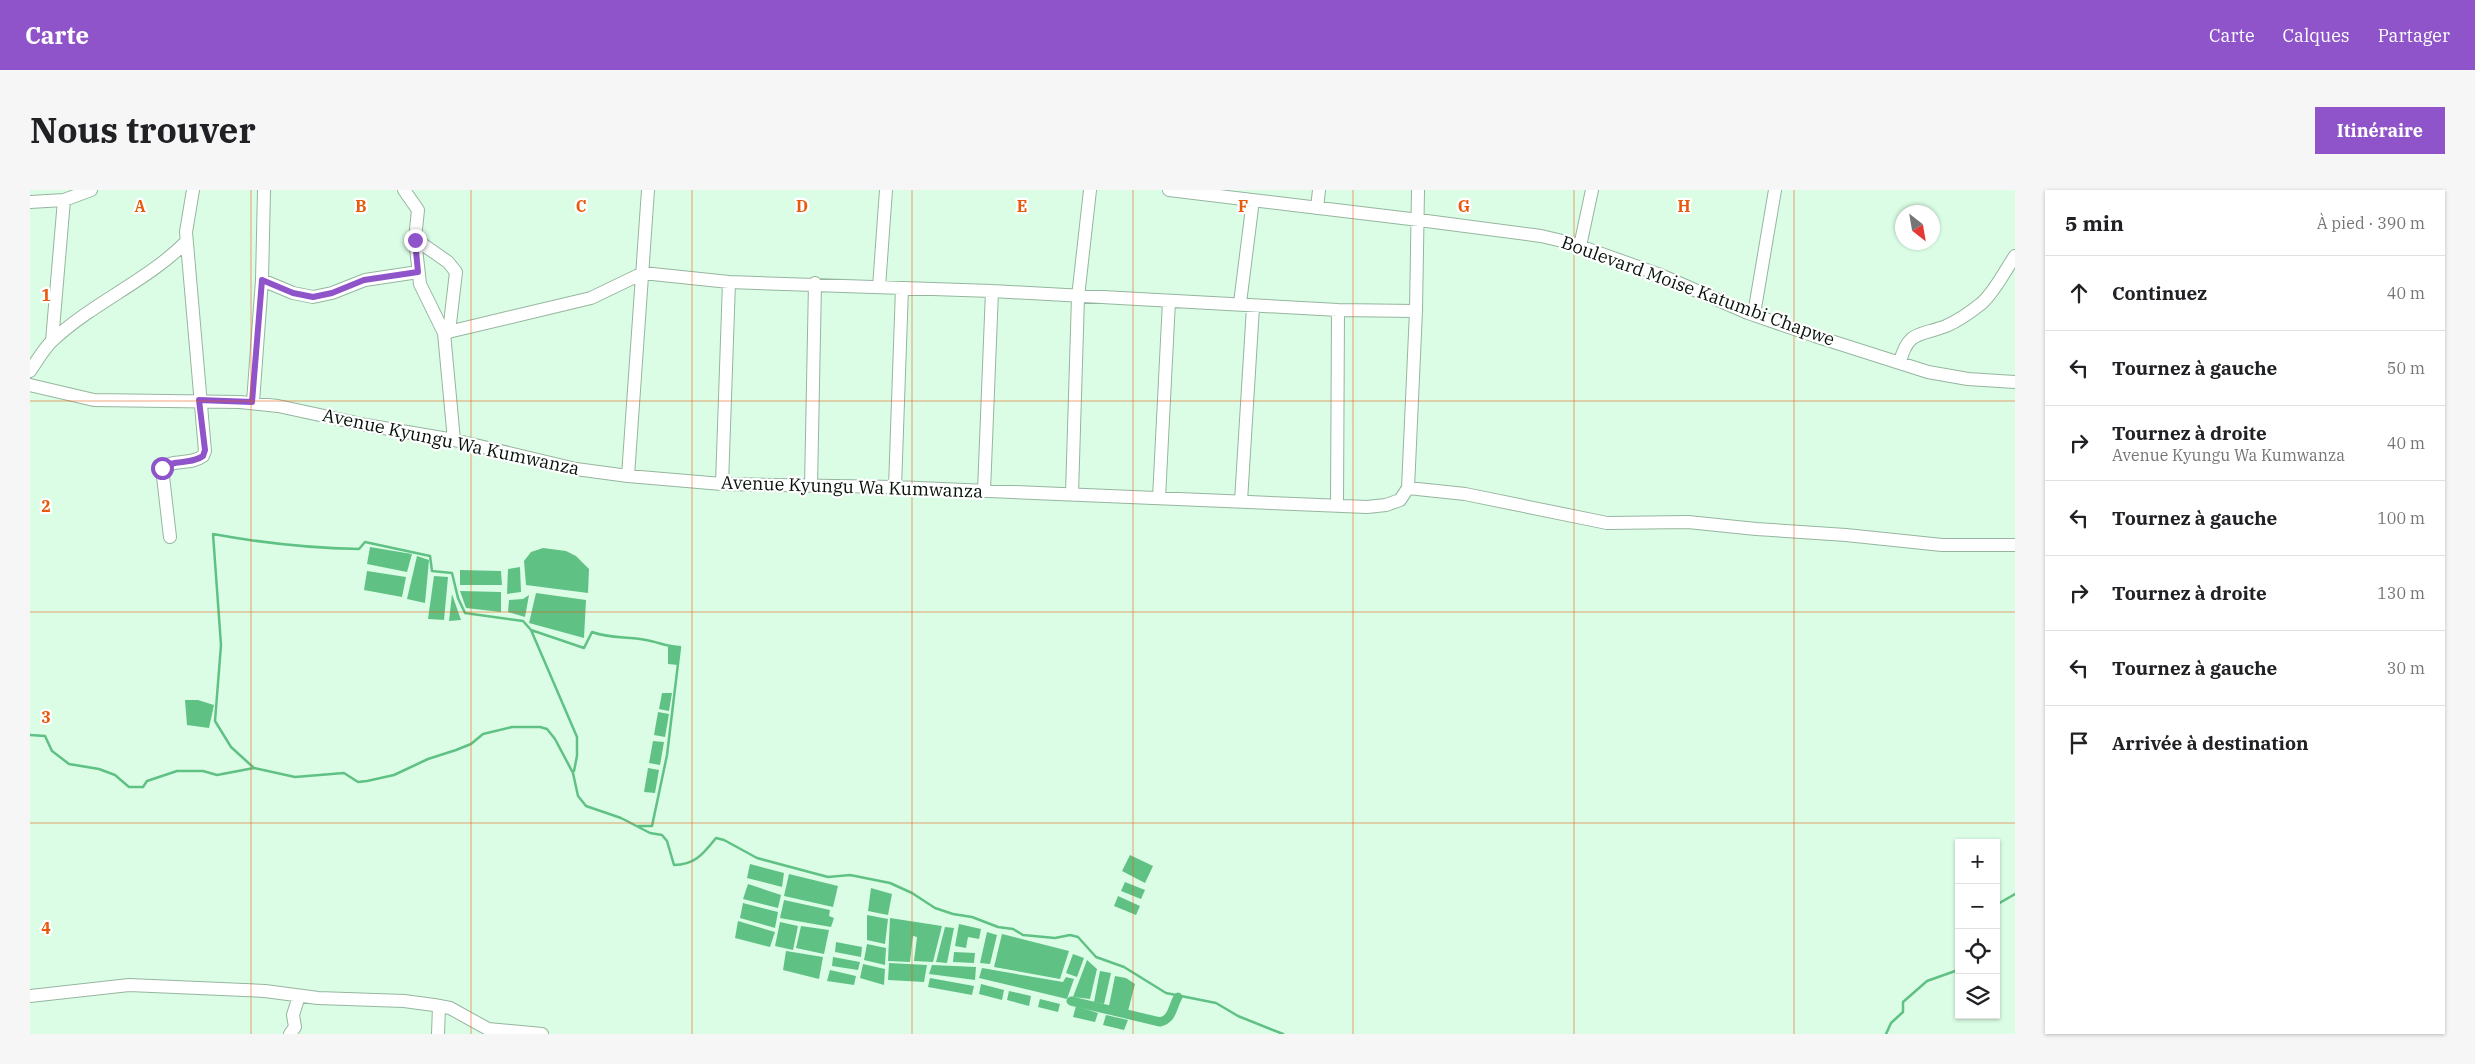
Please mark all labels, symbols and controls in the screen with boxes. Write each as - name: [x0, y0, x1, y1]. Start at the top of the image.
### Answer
- text: Carte: [25, 19, 89, 51]
- text: Carte: [2209, 24, 2255, 47]
- text: Calques: [2283, 24, 2350, 47]
- text: Partager: [2378, 24, 2450, 47]
- text: Nous trouver: [30, 107, 256, 153]
- button: Itinéraire: [2315, 107, 2445, 154]
- text: A: [134, 196, 146, 216]
- text: B: [355, 196, 367, 216]
- text: C: [576, 196, 586, 216]
- text: D: [796, 196, 808, 216]
- text: E: [1017, 196, 1027, 216]
- text: F: [1238, 196, 1248, 216]
- text: G: [1458, 196, 1470, 216]
- text: H: [1678, 196, 1691, 216]
- north arrow: [1895, 205, 1940, 250]
- text: 5 min: [2065, 209, 2124, 237]
- text: À pied · 390 m: [2317, 213, 2425, 233]
- route end: [404, 229, 427, 252]
- street label: Boulevard Moise Katumbi Chapwe: [1558, 230, 1838, 351]
- icon: ahead: [2065, 279, 2093, 307]
- text: Continuez: [2112, 281, 2207, 305]
- text: 40 m: [2387, 283, 2425, 303]
- text: 1: [41, 285, 51, 305]
- icon: left: [2065, 354, 2093, 382]
- text: Tournez à gauche: [2112, 356, 2277, 380]
- text: 50 m: [2387, 358, 2425, 378]
- street label: Avenue Kyungu Wa Kumwanza: [321, 403, 582, 480]
- text: Tournez à droite: [2112, 421, 2267, 445]
- icon: right: [2065, 429, 2093, 457]
- text: 40 m: [2387, 433, 2425, 453]
- text: Avenue Kyungu Wa Kumwanza: [2112, 445, 2345, 465]
- route start: [151, 457, 174, 480]
- street label: Avenue Kyungu Wa Kumwanza: [721, 470, 984, 503]
- text: 2: [41, 496, 51, 516]
- icon: left: [2065, 504, 2093, 532]
- text: Tournez à gauche: [2112, 506, 2277, 530]
- text: 100 m: [2377, 508, 2425, 528]
- icon: right: [2065, 579, 2093, 607]
- text: Tournez à droite: [2112, 581, 2267, 605]
- text: 130 m: [2377, 583, 2425, 603]
- icon: left: [2065, 654, 2093, 682]
- text: Tournez à gauche: [2112, 656, 2277, 680]
- text: 30 m: [2387, 658, 2425, 678]
- text: 3: [41, 707, 51, 727]
- icon: arrive: [2065, 729, 2093, 757]
- text: Arrivée à destination: [2112, 731, 2309, 755]
- map controls: [1955, 839, 2000, 1019]
- button: +: [1955, 839, 2000, 884]
- button: −: [1955, 884, 2000, 929]
- text: 4: [41, 918, 51, 938]
- button: locate: [1955, 929, 2000, 974]
- button: layers: [1955, 974, 2000, 1019]

